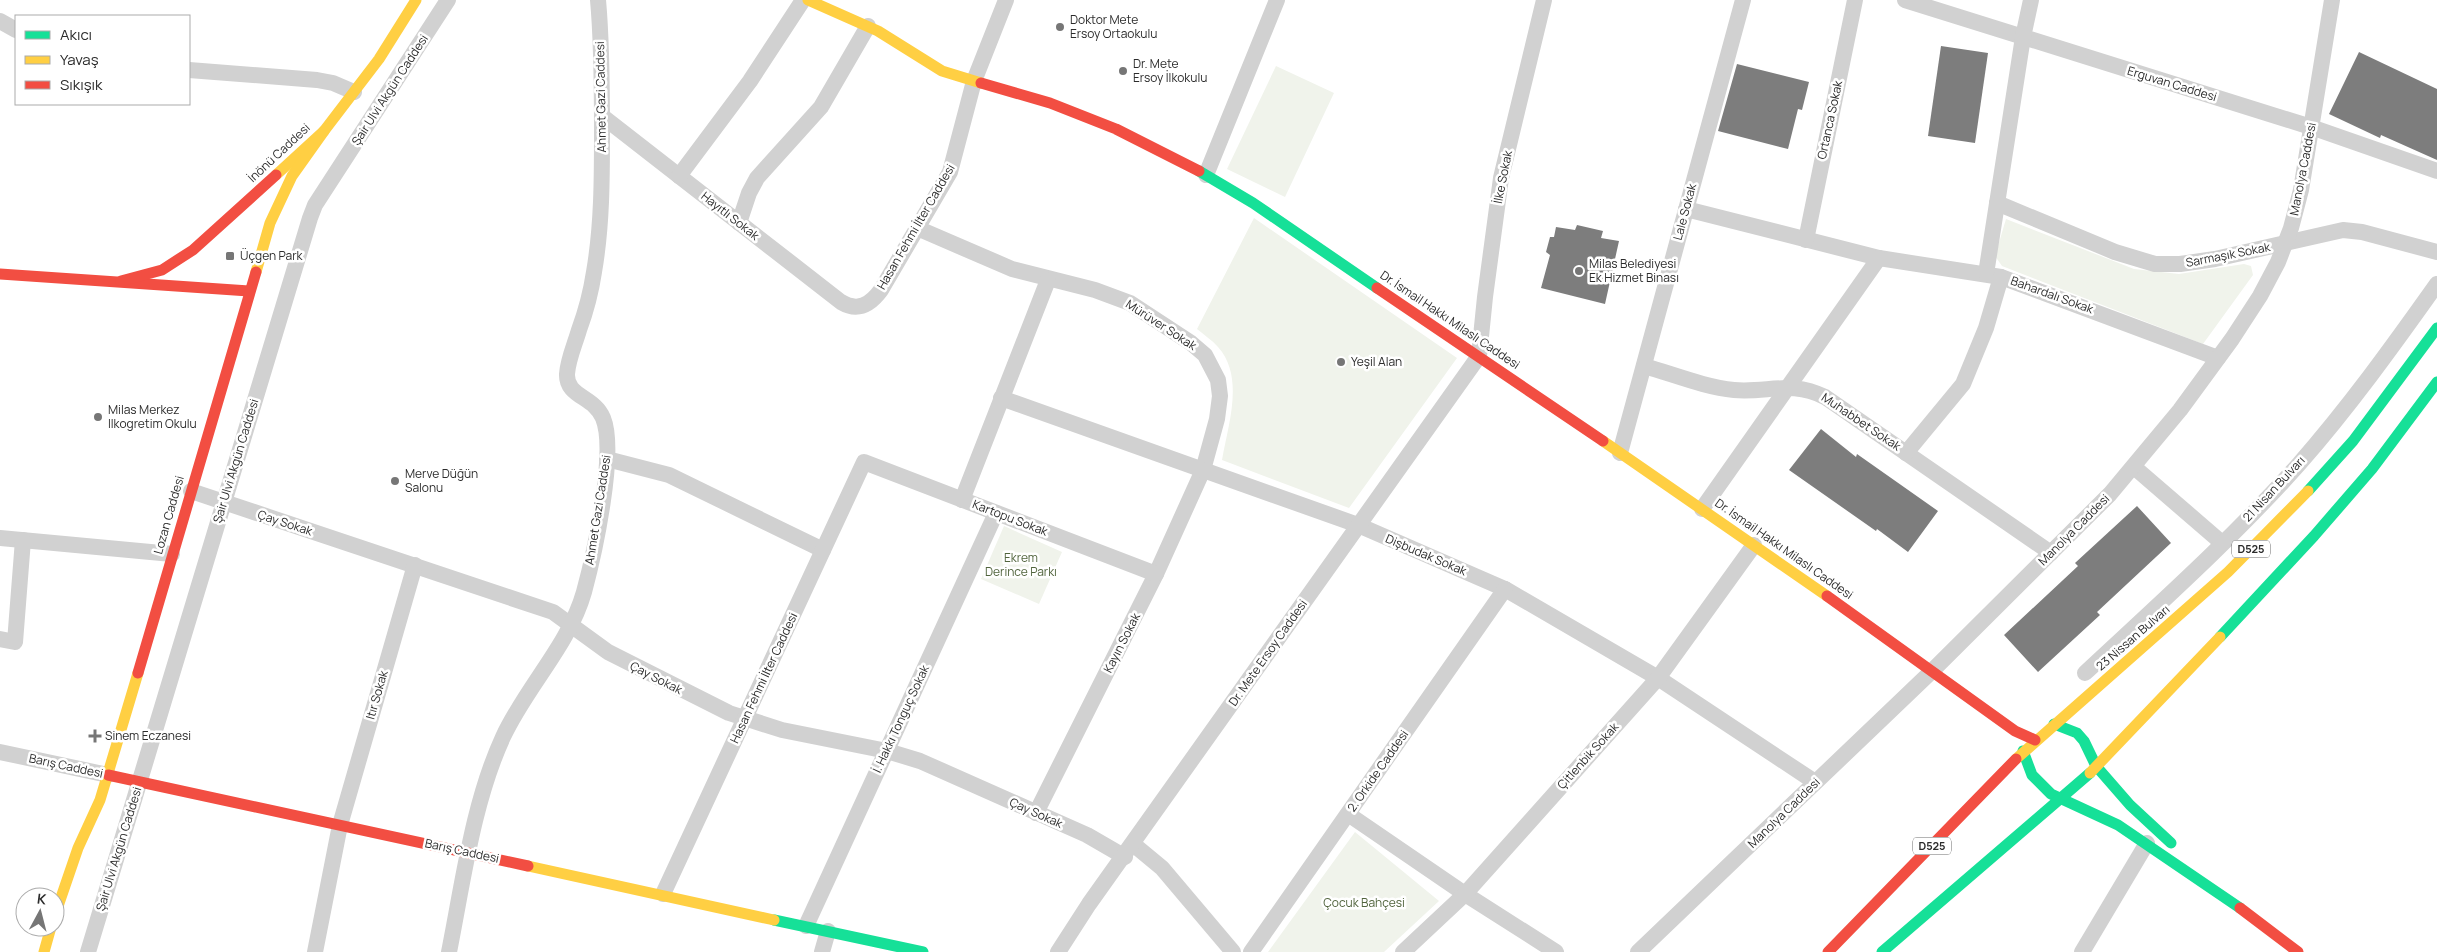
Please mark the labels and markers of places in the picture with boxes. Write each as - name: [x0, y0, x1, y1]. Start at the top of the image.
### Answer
- place label: Doktor Mete Ersoy Ortaokulu: [1070, 11, 1157, 42]
- marker: Doktor Mete Ersoy Ortaokulu: [1054, 21, 1066, 33]
- place label: Dr. Mete Ersoy İlkokulu: [1133, 55, 1207, 86]
- marker: Dr. Mete Ersoy İlkokulu: [1117, 65, 1129, 77]
- place label: Üçgen Park: [240, 247, 303, 264]
- marker: Üçgen Park: [224, 250, 236, 262]
- place label: Milas Belediyesi Ek Hizmet Binası: [1589, 255, 1679, 286]
- marker: Milas Belediyesi Ek Hizmet Binası: [1573, 265, 1585, 277]
- place label: Yeşil Alan: [1351, 353, 1402, 370]
- marker: Yeşil Alan: [1335, 356, 1347, 368]
- place label: Milas Merkez Ilkogretim Okulu: [108, 401, 197, 432]
- marker: Milas Merkez Ilkogretim Okulu: [92, 411, 104, 423]
- place label: Merve Düğün Salonu: [405, 465, 478, 496]
- marker: Merve Düğün Salonu: [389, 475, 401, 487]
- place label: Sinem Eczanesi: [105, 727, 191, 744]
- marker: Sinem Eczanesi: [89, 730, 101, 742]

